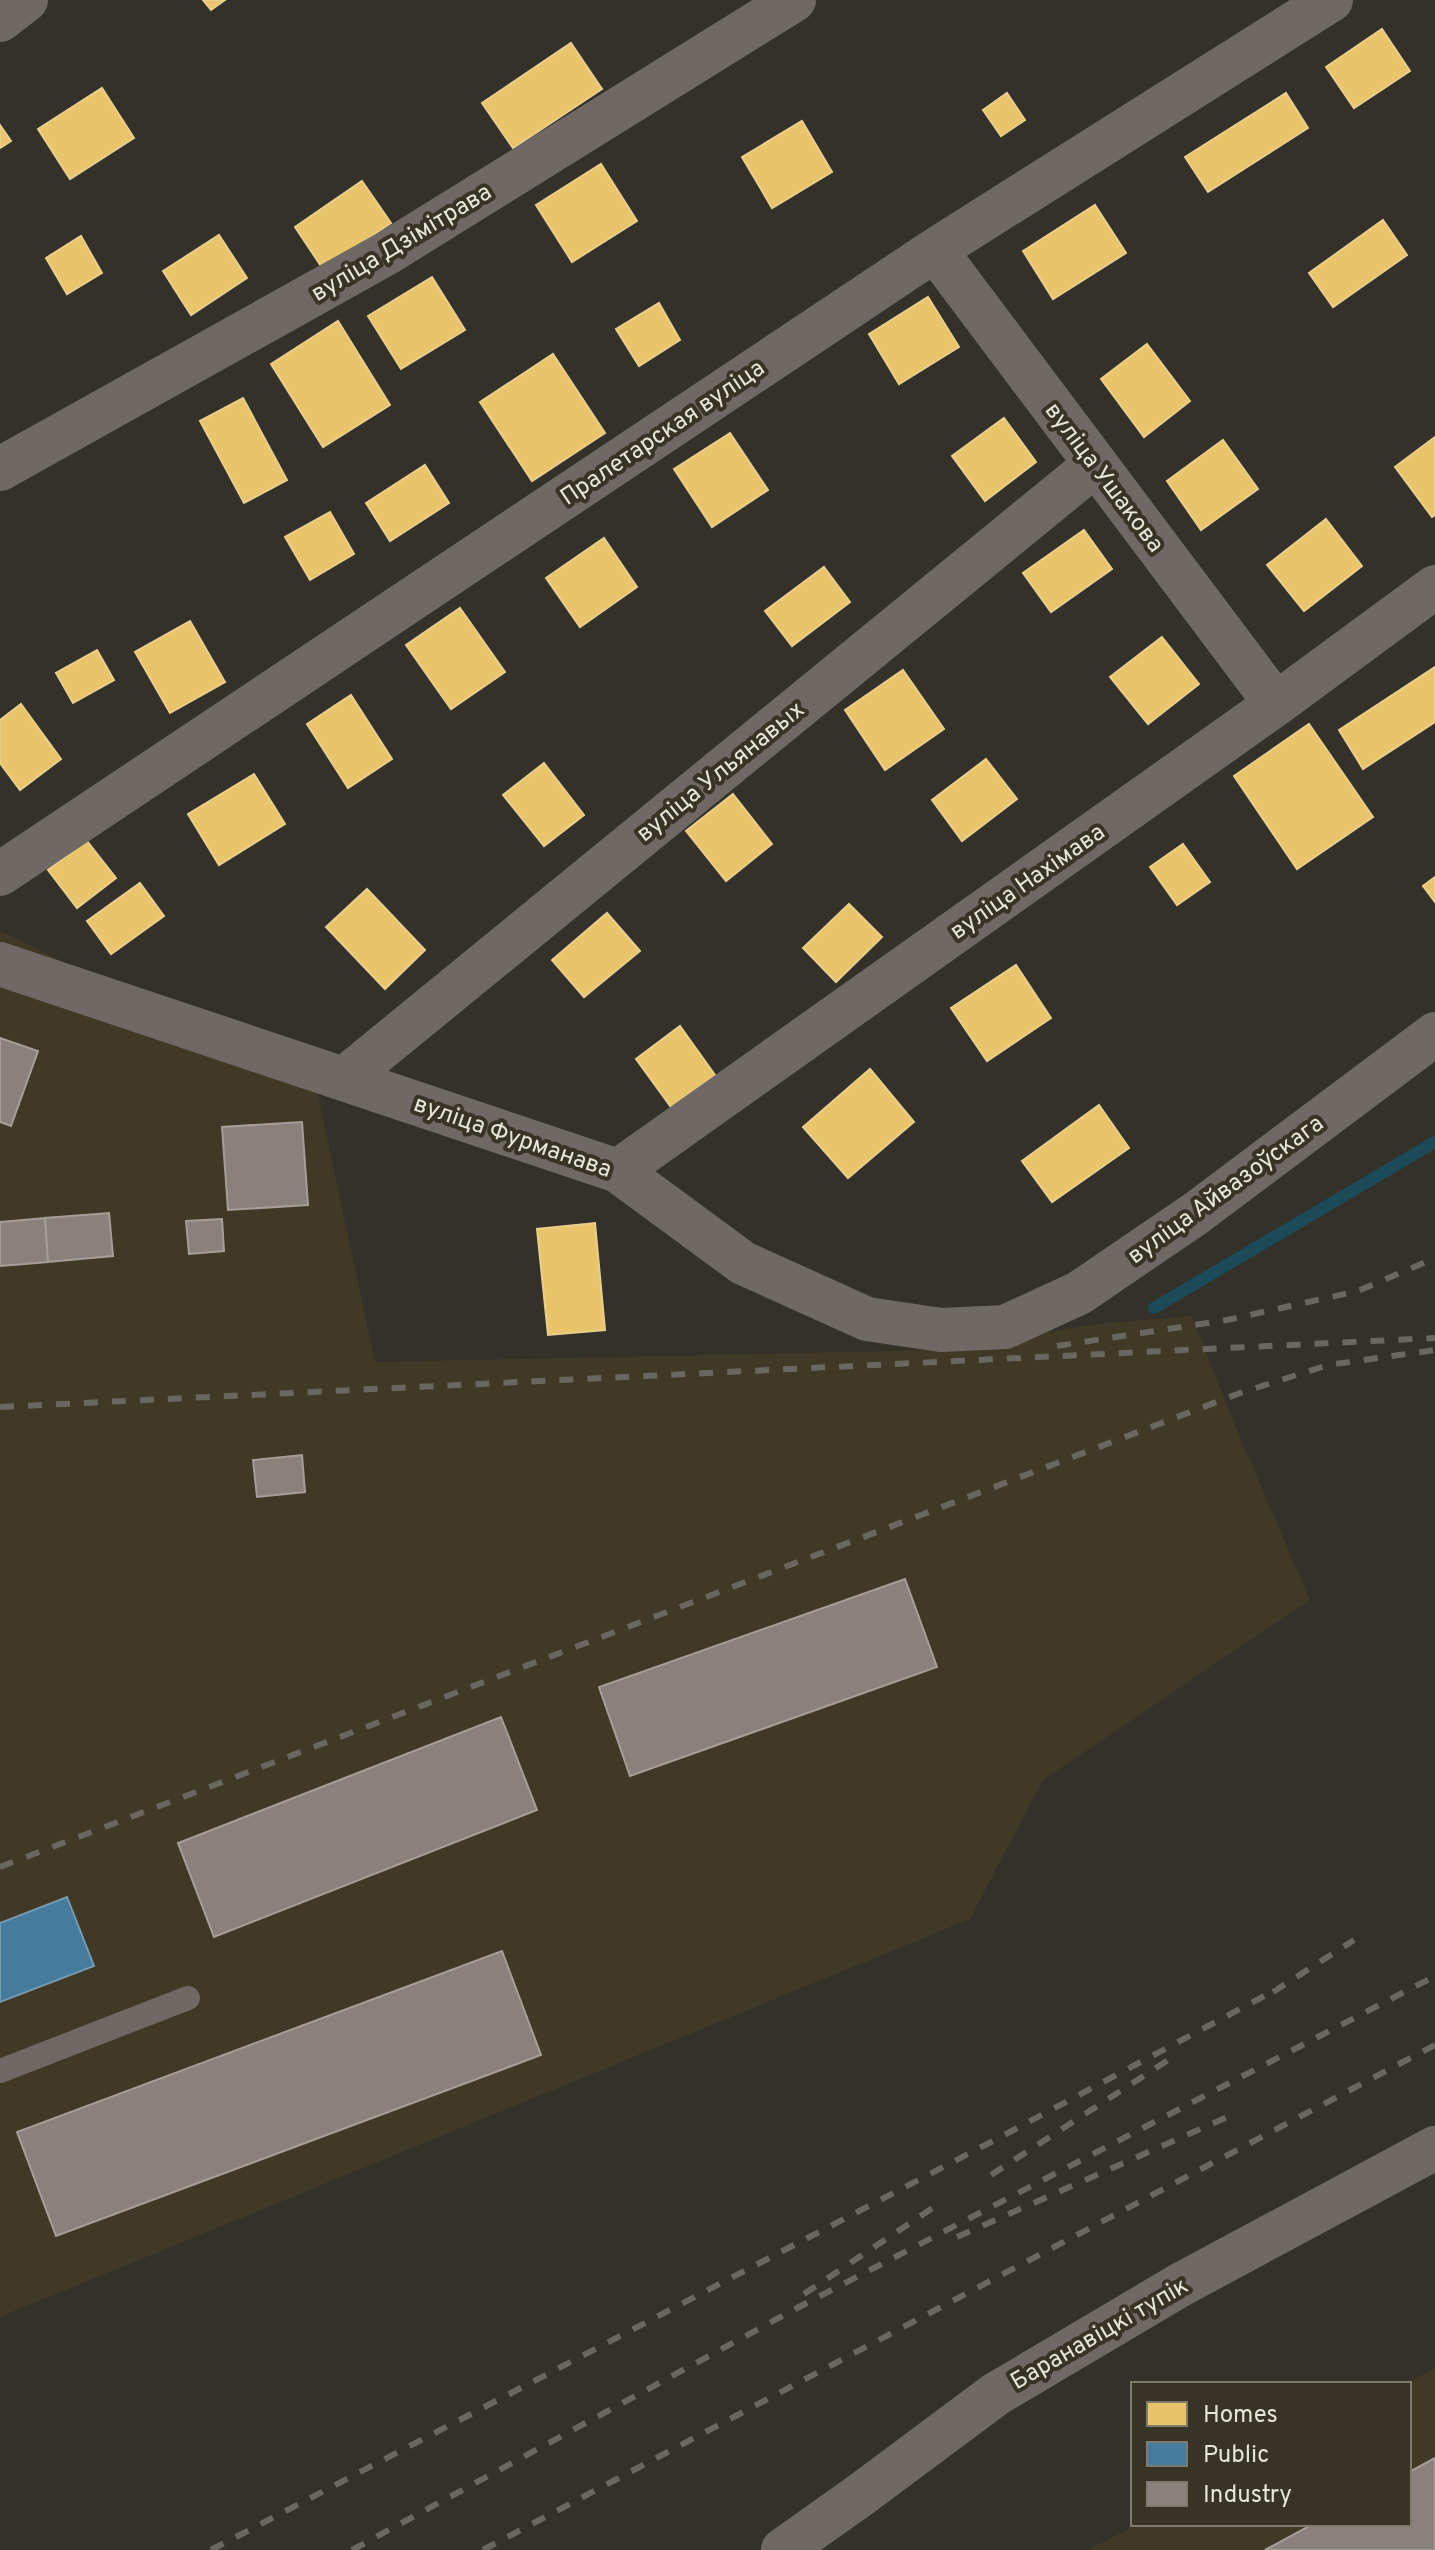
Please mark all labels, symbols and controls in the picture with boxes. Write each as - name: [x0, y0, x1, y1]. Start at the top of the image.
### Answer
- street label: вуліца Дзімітрава: [306, 178, 498, 309]
- street label: Пралетарская вуліца: [555, 354, 771, 513]
- street label: вуліца Ушакова: [1037, 397, 1170, 559]
- street label: вуліца Ульянавых: [631, 696, 811, 850]
- street label: вуліца Нахімава: [945, 818, 1112, 947]
- street label: вуліца Фурманава: [409, 1090, 615, 1186]
- street label: вуліца Айвазоўскага: [1122, 1109, 1330, 1272]
- street label: Баранавіцкі тупік: [1006, 2272, 1194, 2398]
- legend: [1131, 2382, 1411, 2526]
- text: Homes: [1203, 2401, 1278, 2431]
- text: Public: [1203, 2441, 1269, 2471]
- text: Industry: [1203, 2481, 1292, 2511]

